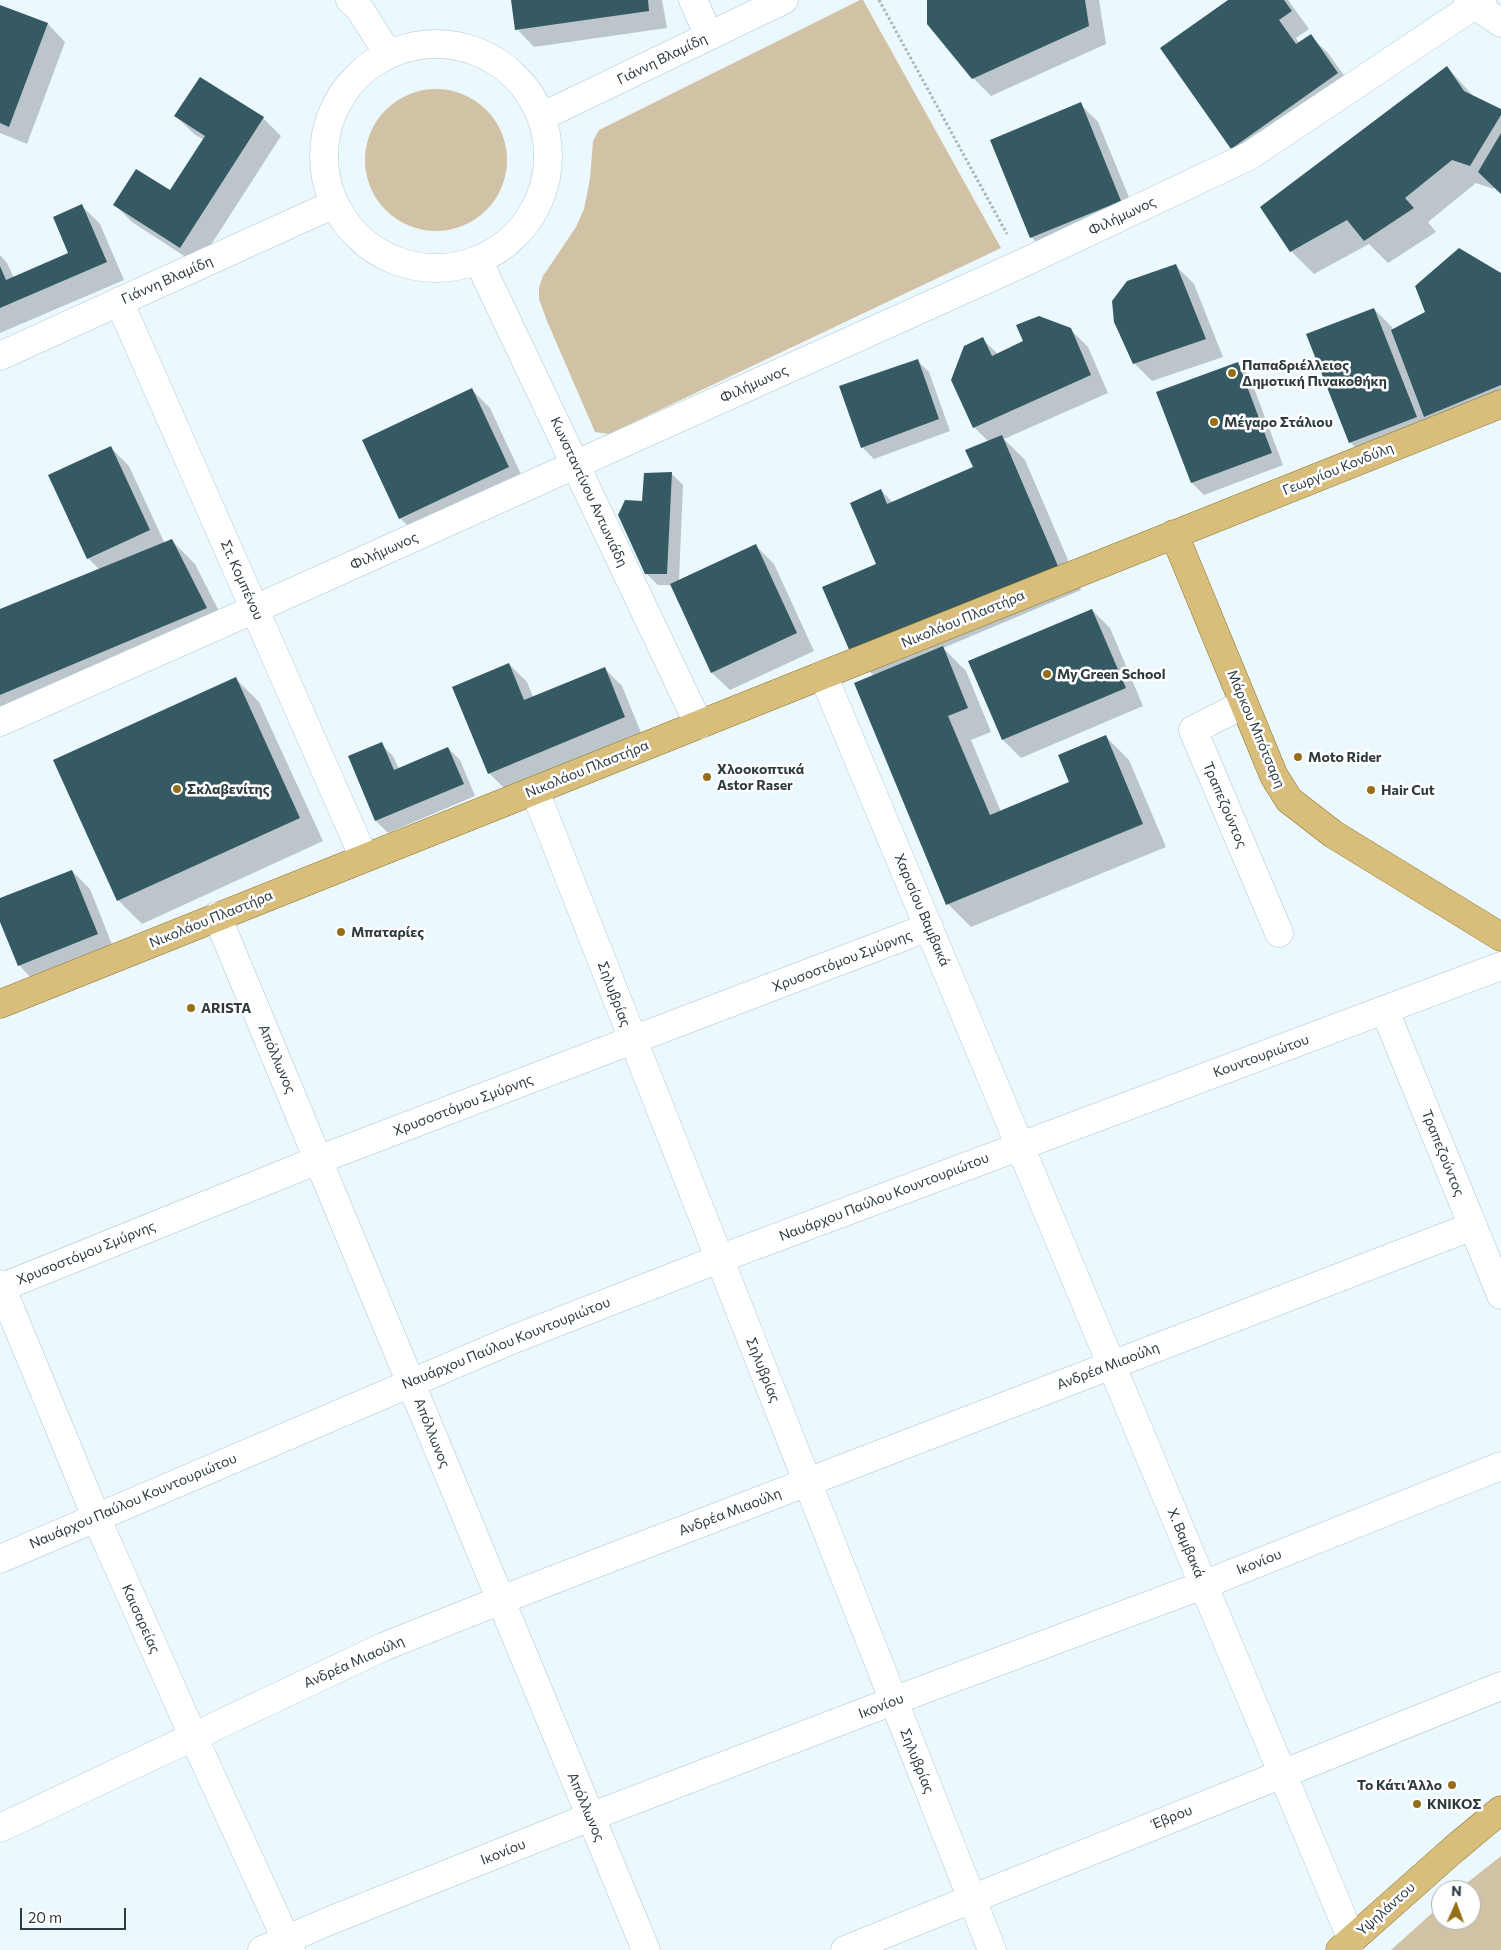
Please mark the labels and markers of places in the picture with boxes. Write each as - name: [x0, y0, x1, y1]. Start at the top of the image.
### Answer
- place label: Παπαδριέλλειος Δημοτική Πινακοθήκη: [1242, 357, 1387, 390]
- marker: Παπαδριέλλειος Δημοτική Πινακοθήκη: [1226, 367, 1238, 379]
- place label: Μέγαρο Στάλιου: [1224, 414, 1333, 430]
- marker: Μέγαρο Στάλιου: [1208, 416, 1220, 428]
- place label: My Green School: [1057, 666, 1165, 682]
- marker: My Green School: [1041, 668, 1053, 680]
- place label: Moto Rider: [1308, 749, 1382, 765]
- marker: Moto Rider: [1292, 751, 1304, 763]
- place label: Χλοοκοπτικά Astor Raser: [717, 761, 804, 794]
- marker: Χλοοκοπτικά Astor Raser: [701, 771, 713, 783]
- place label: Σκλαβενίτης: [187, 781, 269, 797]
- place label: Hair Cut: [1381, 782, 1435, 798]
- marker: Σκλαβενίτης: [171, 783, 183, 795]
- marker: Hair Cut: [1365, 784, 1377, 796]
- place label: Μπαταρίες: [351, 924, 424, 940]
- marker: Μπαταρίες: [335, 926, 347, 938]
- place label: ARISTA: [201, 1000, 251, 1016]
- marker: ARISTA: [185, 1002, 197, 1014]
- place label: Το Κάτι Άλλο: [1357, 1777, 1442, 1793]
- marker: Το Κάτι Άλλο: [1446, 1779, 1458, 1791]
- place label: ΚΝΙΚΟΣ: [1427, 1796, 1481, 1812]
- marker: ΚΝΙΚΟΣ: [1411, 1798, 1423, 1810]

